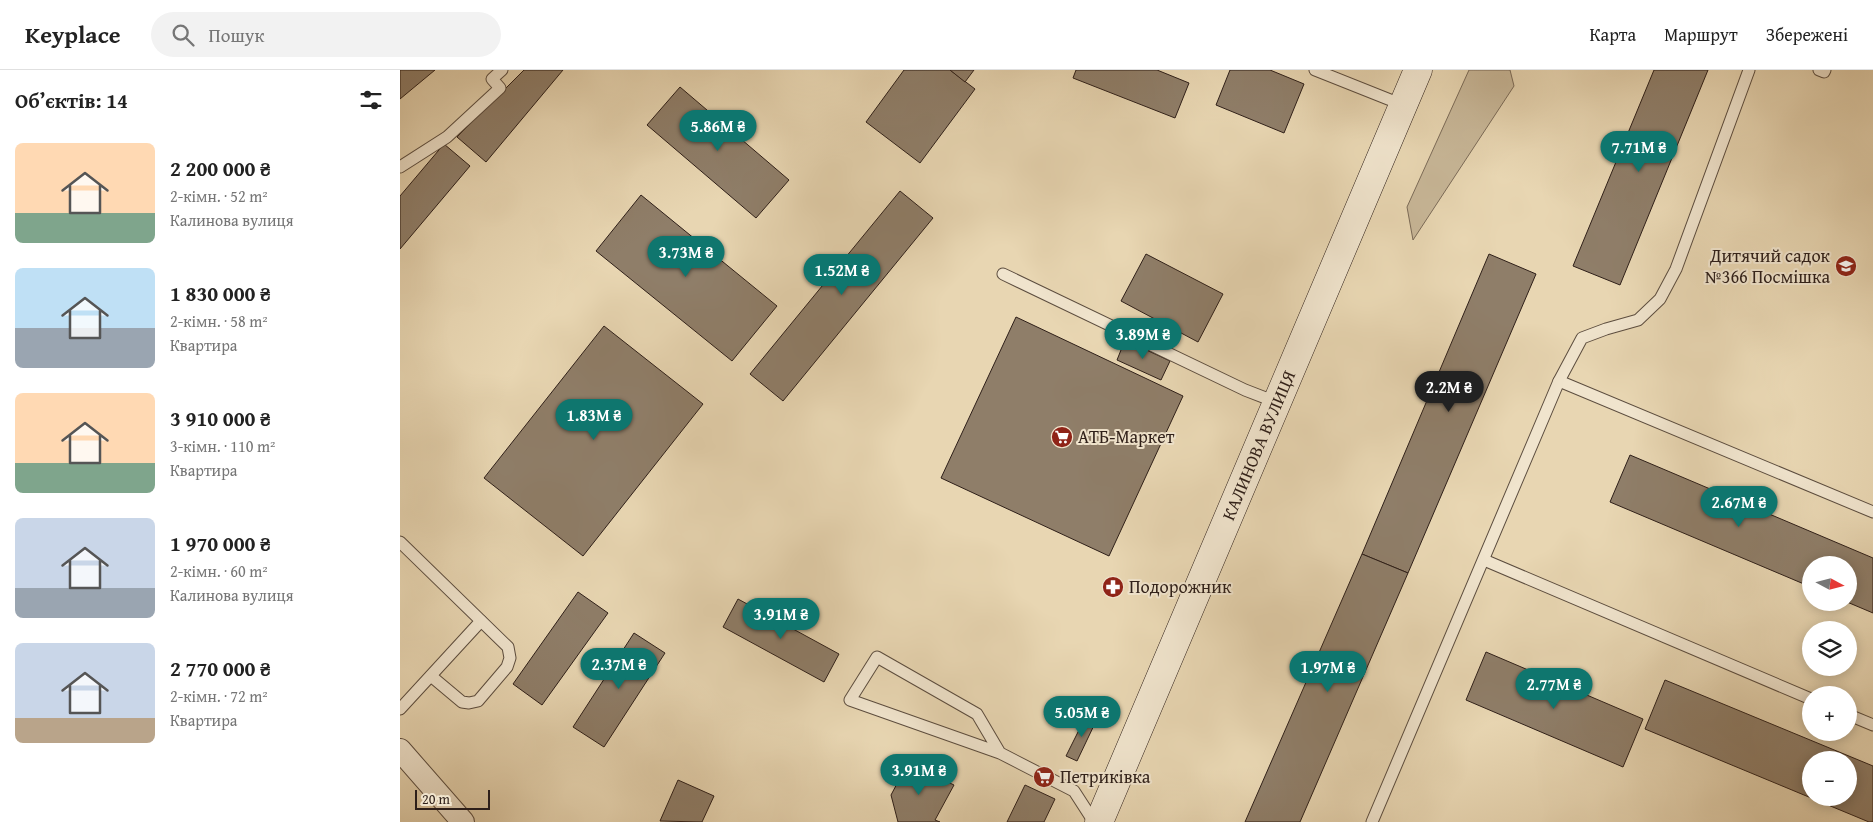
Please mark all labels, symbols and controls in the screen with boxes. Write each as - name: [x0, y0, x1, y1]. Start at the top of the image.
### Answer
- search box: [151, 12, 501, 57]
- text: Keyplace: [25, 17, 121, 52]
- icon: search: [169, 21, 197, 49]
- text: Пошук: [209, 21, 264, 49]
- text: Карта: [1590, 21, 1636, 48]
- text: Маршрут: [1664, 21, 1738, 48]
- text: Збережені: [1766, 21, 1848, 48]
- text: Об’єктів: 14: [15, 85, 128, 116]
- icon: filters: [357, 86, 385, 114]
- pin: 5.86M ₴: [672, 109, 764, 152]
- text: 5.86M ₴: [691, 114, 745, 138]
- pin: 7.71M ₴: [1593, 131, 1685, 173]
- text: 7.71M ₴: [1612, 135, 1666, 159]
- text: 2 200 000 ₴: [170, 153, 271, 184]
- icon: home: [55, 163, 115, 223]
- text: 2-кімн. · 52 m²: [170, 184, 268, 208]
- text: Калинова вулиця: [170, 208, 294, 232]
- pin: 3.73M ₴: [640, 236, 732, 278]
- text: 3.73M ₴: [659, 240, 713, 264]
- place label: Дитячий садок №366 Посмішка: [1705, 242, 1831, 290]
- pin: 1.52M ₴: [796, 254, 888, 296]
- school or university icon: Дитячий садок №366 Посмішка: [1834, 254, 1858, 278]
- text: 1.52M ₴: [815, 258, 869, 282]
- text: 1 830 000 ₴: [170, 278, 271, 309]
- icon: home: [55, 288, 115, 348]
- text: 2-кімн. · 58 m²: [170, 309, 268, 333]
- pin: 3.89M ₴: [1097, 318, 1189, 360]
- text: 3.89M ₴: [1116, 322, 1170, 346]
- text: Квартира: [170, 333, 237, 357]
- street label: КАЛИНОВА ВУЛИЦЯ: [1214, 366, 1302, 524]
- pin: 2.2M ₴: [1408, 370, 1490, 413]
- text: 2.2M ₴: [1426, 375, 1472, 399]
- pin: 1.83M ₴: [548, 398, 640, 441]
- text: 3 910 000 ₴: [170, 403, 271, 434]
- text: 1.83M ₴: [567, 403, 621, 427]
- icon: home: [55, 413, 115, 473]
- place label: АТБ-Маркет: [1078, 423, 1175, 450]
- supermarket icon: АТБ-Маркет: [1050, 425, 1074, 449]
- text: 3-кімн. · 110 m²: [170, 434, 275, 458]
- text: Квартира: [170, 458, 237, 482]
- pin: 2.67M ₴: [1693, 486, 1785, 528]
- text: 2.67M ₴: [1712, 490, 1766, 514]
- text: 1 970 000 ₴: [170, 528, 271, 559]
- icon: home: [55, 538, 115, 598]
- north arrow: [1802, 556, 1858, 611]
- map controls: [1802, 556, 1857, 806]
- text: 2-кімн. · 60 m²: [170, 559, 268, 583]
- place label: Подорожник: [1129, 573, 1232, 600]
- pharmacy icon: Подорожник: [1101, 575, 1125, 599]
- text: Калинова вулиця: [170, 583, 294, 607]
- pin: 3.91M ₴: [735, 598, 827, 640]
- text: 3.91M ₴: [754, 602, 808, 626]
- button: layers: [1802, 621, 1857, 676]
- pin: 2.37M ₴: [573, 648, 665, 690]
- pin: 1.97M ₴: [1282, 650, 1374, 693]
- text: 2.37M ₴: [592, 652, 646, 676]
- text: 2 770 000 ₴: [170, 653, 271, 684]
- text: 1.97M ₴: [1301, 655, 1355, 679]
- icon: home: [55, 663, 115, 723]
- pin: 2.77M ₴: [1508, 668, 1600, 710]
- text: 2.77M ₴: [1527, 672, 1581, 696]
- text: 2-кімн. · 72 m²: [170, 684, 268, 708]
- button: +: [1802, 686, 1857, 741]
- pin: 5.05M ₴: [1036, 696, 1128, 738]
- text: 5.05M ₴: [1055, 700, 1109, 724]
- text: Квартира: [170, 708, 237, 732]
- button: −: [1802, 751, 1857, 806]
- pin: 3.91M ₴: [873, 754, 965, 796]
- text: 3.91M ₴: [892, 758, 946, 782]
- place label: Петриківка: [1060, 763, 1151, 790]
- supermarket icon: Петриківка: [1032, 765, 1056, 789]
- scale bar: [415, 787, 490, 810]
- text: 20 m: [422, 789, 450, 809]

